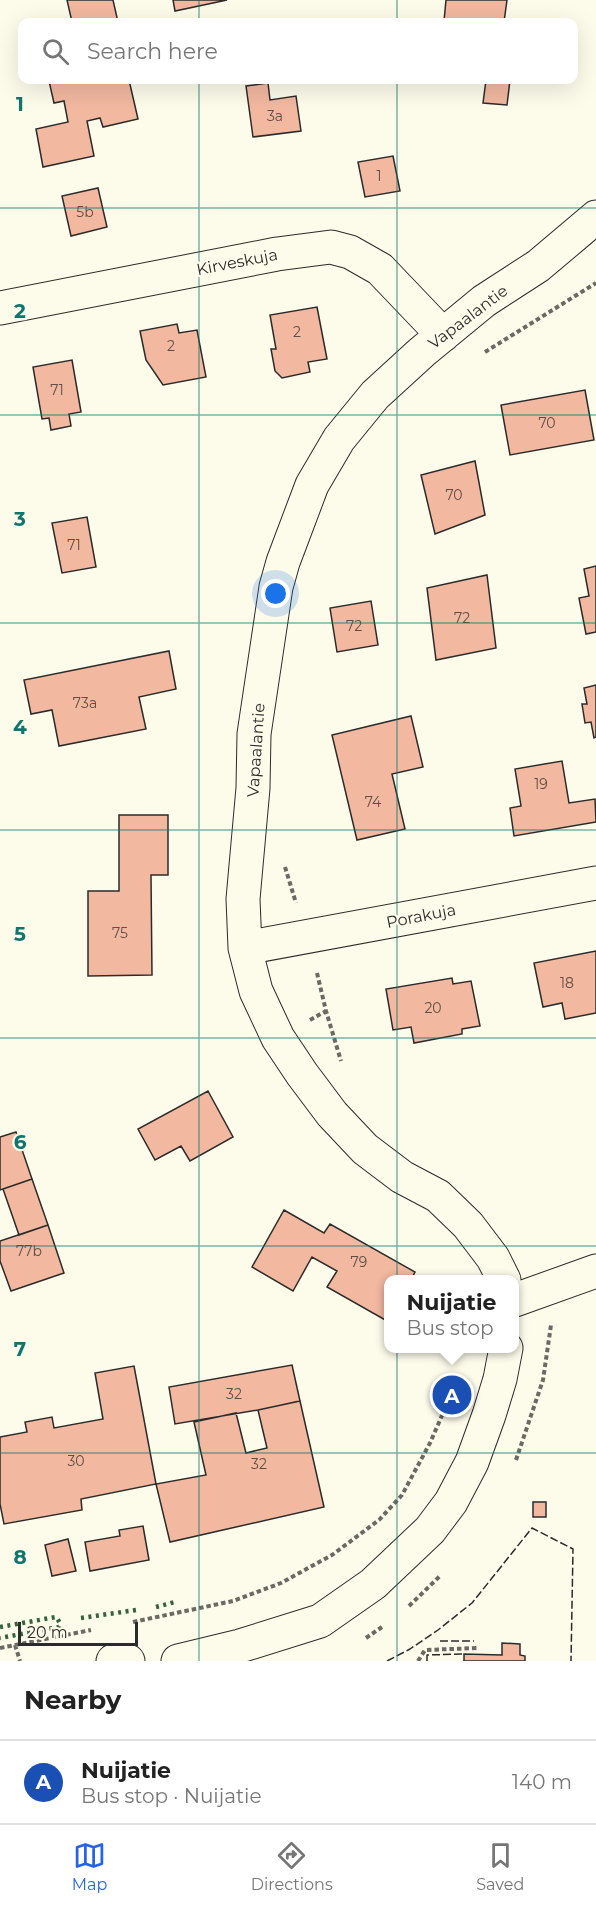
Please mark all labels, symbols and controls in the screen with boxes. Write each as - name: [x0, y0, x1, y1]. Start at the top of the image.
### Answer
- search box: [18, 18, 578, 84]
- icon: search: [39, 35, 72, 68]
- text: Search here: [87, 38, 218, 65]
- text: 1: [16, 92, 24, 116]
- house number: 3a: [267, 107, 283, 125]
- house number: 1: [376, 167, 382, 185]
- house number: 5b: [76, 203, 94, 221]
- street label: Kirveskuja: [195, 245, 279, 279]
- street label: Vapaalantie: [425, 281, 511, 353]
- text: 2: [14, 299, 26, 323]
- house number: 2: [293, 323, 301, 341]
- house number: 2: [167, 337, 175, 355]
- house number: 71: [50, 381, 64, 399]
- house number: 70: [538, 414, 556, 432]
- house number: 70: [445, 486, 463, 504]
- text: 3: [13, 507, 26, 531]
- house number: 71: [67, 536, 81, 554]
- your location: [261, 579, 290, 608]
- house number: 72: [454, 609, 470, 627]
- house number: 72: [346, 617, 362, 635]
- house number: 73a: [73, 694, 97, 712]
- street label: Vapaalantie: [243, 702, 269, 798]
- text: 4: [13, 715, 27, 739]
- house number: 19: [534, 775, 548, 793]
- house number: 74: [365, 793, 382, 811]
- street label: Porakuja: [385, 900, 457, 932]
- text: 5: [14, 922, 26, 946]
- house number: 75: [112, 924, 128, 942]
- house number: 18: [560, 974, 574, 992]
- house number: 20: [424, 999, 442, 1017]
- text: 6: [14, 1130, 27, 1154]
- house number: 77b: [16, 1242, 42, 1260]
- house number: 79: [351, 1253, 367, 1271]
- popup: [384, 1275, 519, 1353]
- text: Nuijatie: [407, 1289, 496, 1316]
- text: Bus stop: [407, 1316, 494, 1340]
- text: 7: [14, 1337, 26, 1361]
- pin: A: [432, 1372, 472, 1418]
- house number: 32: [226, 1385, 242, 1403]
- house number: 30: [67, 1452, 85, 1470]
- house number: 32: [251, 1455, 267, 1473]
- text: 8: [13, 1545, 27, 1569]
- scale bar: [18, 1619, 138, 1646]
- text: 20 m: [27, 1623, 68, 1642]
- text: Nearby: [24, 1684, 121, 1716]
- text: Nuijatie: [81, 1757, 171, 1784]
- text: A: [36, 1770, 51, 1794]
- text: 140 m: [512, 1770, 572, 1794]
- text: Bus stop · Nuijatie: [81, 1784, 262, 1808]
- tab: Map: [72, 1839, 107, 1894]
- tab: Directions: [251, 1839, 333, 1894]
- tab: Saved: [476, 1839, 524, 1894]

